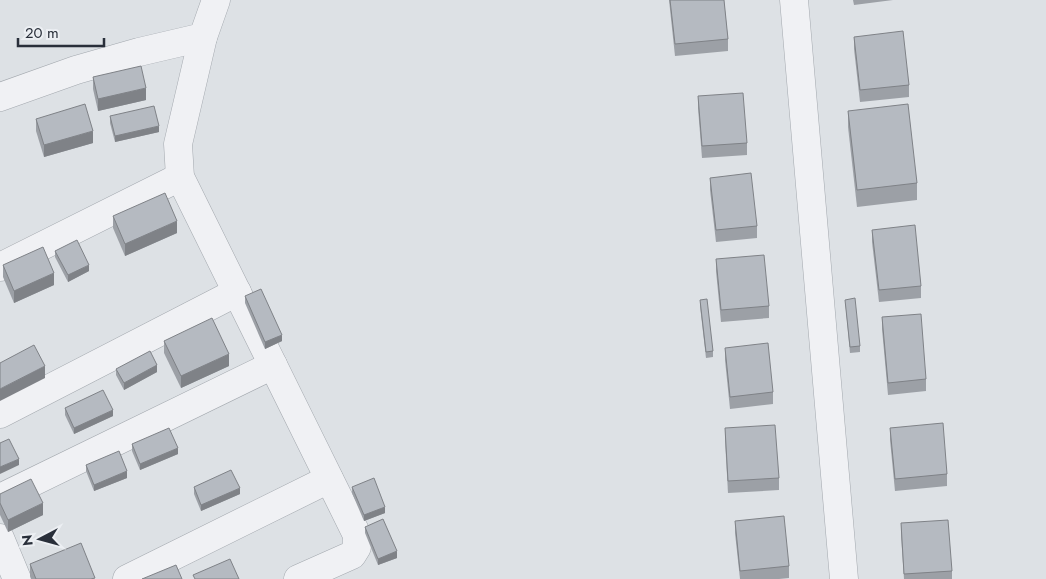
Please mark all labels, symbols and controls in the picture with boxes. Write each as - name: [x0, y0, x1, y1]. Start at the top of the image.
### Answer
- scale bar: [18, 15, 104, 47]
- text: 20 m: [25, 22, 59, 44]
- north arrow: [15, 514, 65, 564]
- text: N: [17, 534, 38, 547]

